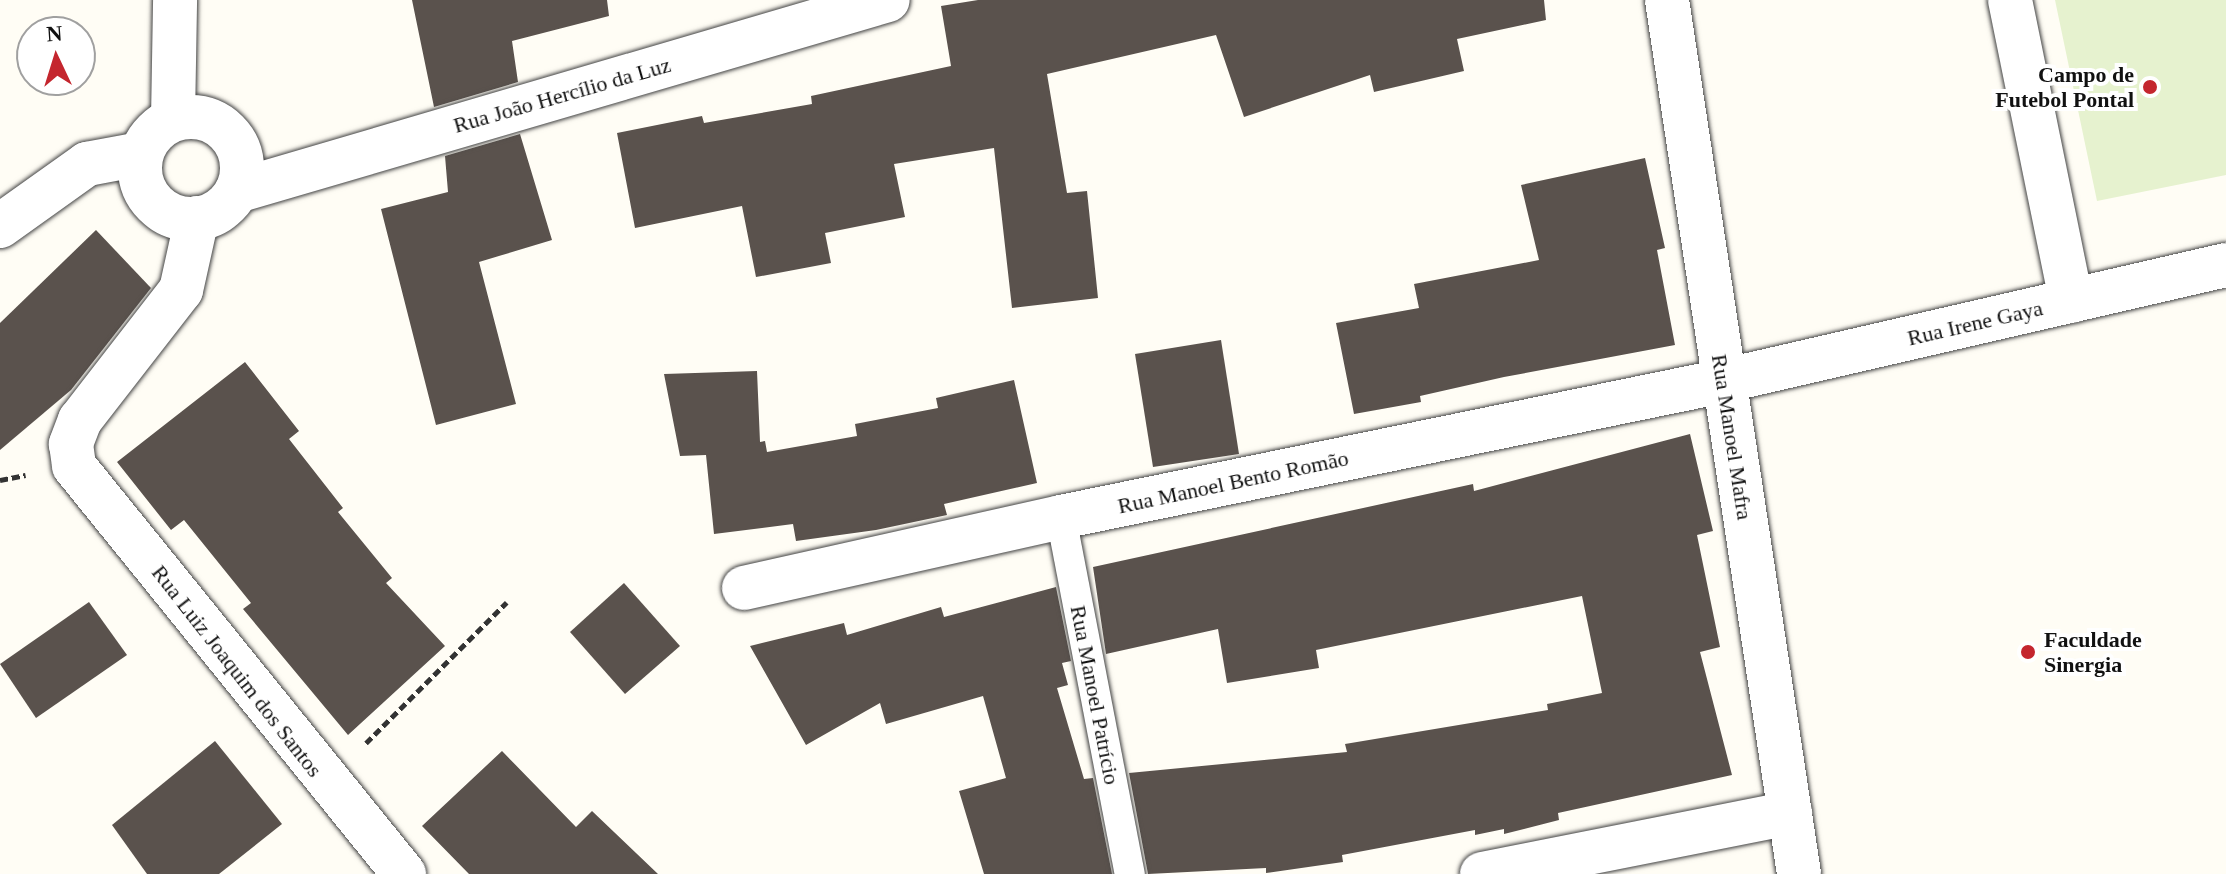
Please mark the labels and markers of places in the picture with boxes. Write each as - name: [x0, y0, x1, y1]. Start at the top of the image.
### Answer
- place label: Campo de Futebol Pontal: [1995, 61, 2134, 112]
- marker: Campo de Futebol Pontal: [2141, 78, 2159, 96]
- place label: Faculdade Sinergia: [2044, 626, 2142, 678]
- marker: Faculdade Sinergia: [2019, 643, 2037, 661]

